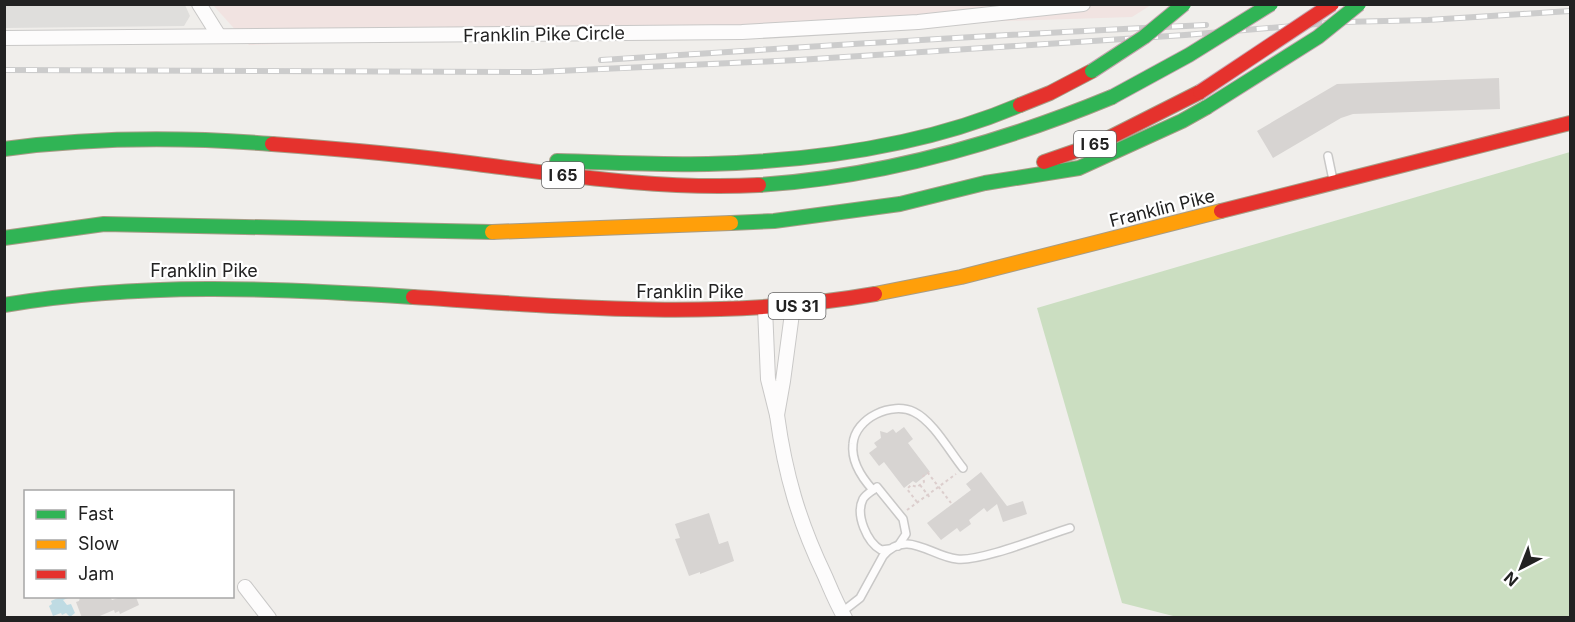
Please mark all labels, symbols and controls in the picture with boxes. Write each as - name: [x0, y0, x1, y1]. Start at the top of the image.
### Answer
- street label: Franklin Pike Circle: [463, 22, 625, 46]
- road number: I 65: [1074, 131, 1116, 157]
- road number: I 65: [542, 162, 584, 188]
- street label: Franklin Pike: [1107, 185, 1217, 231]
- street label: Franklin Pike: [150, 260, 258, 281]
- street label: Franklin Pike: [636, 281, 744, 302]
- road number: US 31: [768, 293, 826, 319]
- legend: [24, 490, 234, 598]
- text: Fast: [78, 503, 114, 524]
- text: Slow: [78, 533, 119, 554]
- north arrow: [1491, 538, 1551, 598]
- text: Jam: [78, 563, 114, 584]
- text: N: [1500, 568, 1522, 591]

